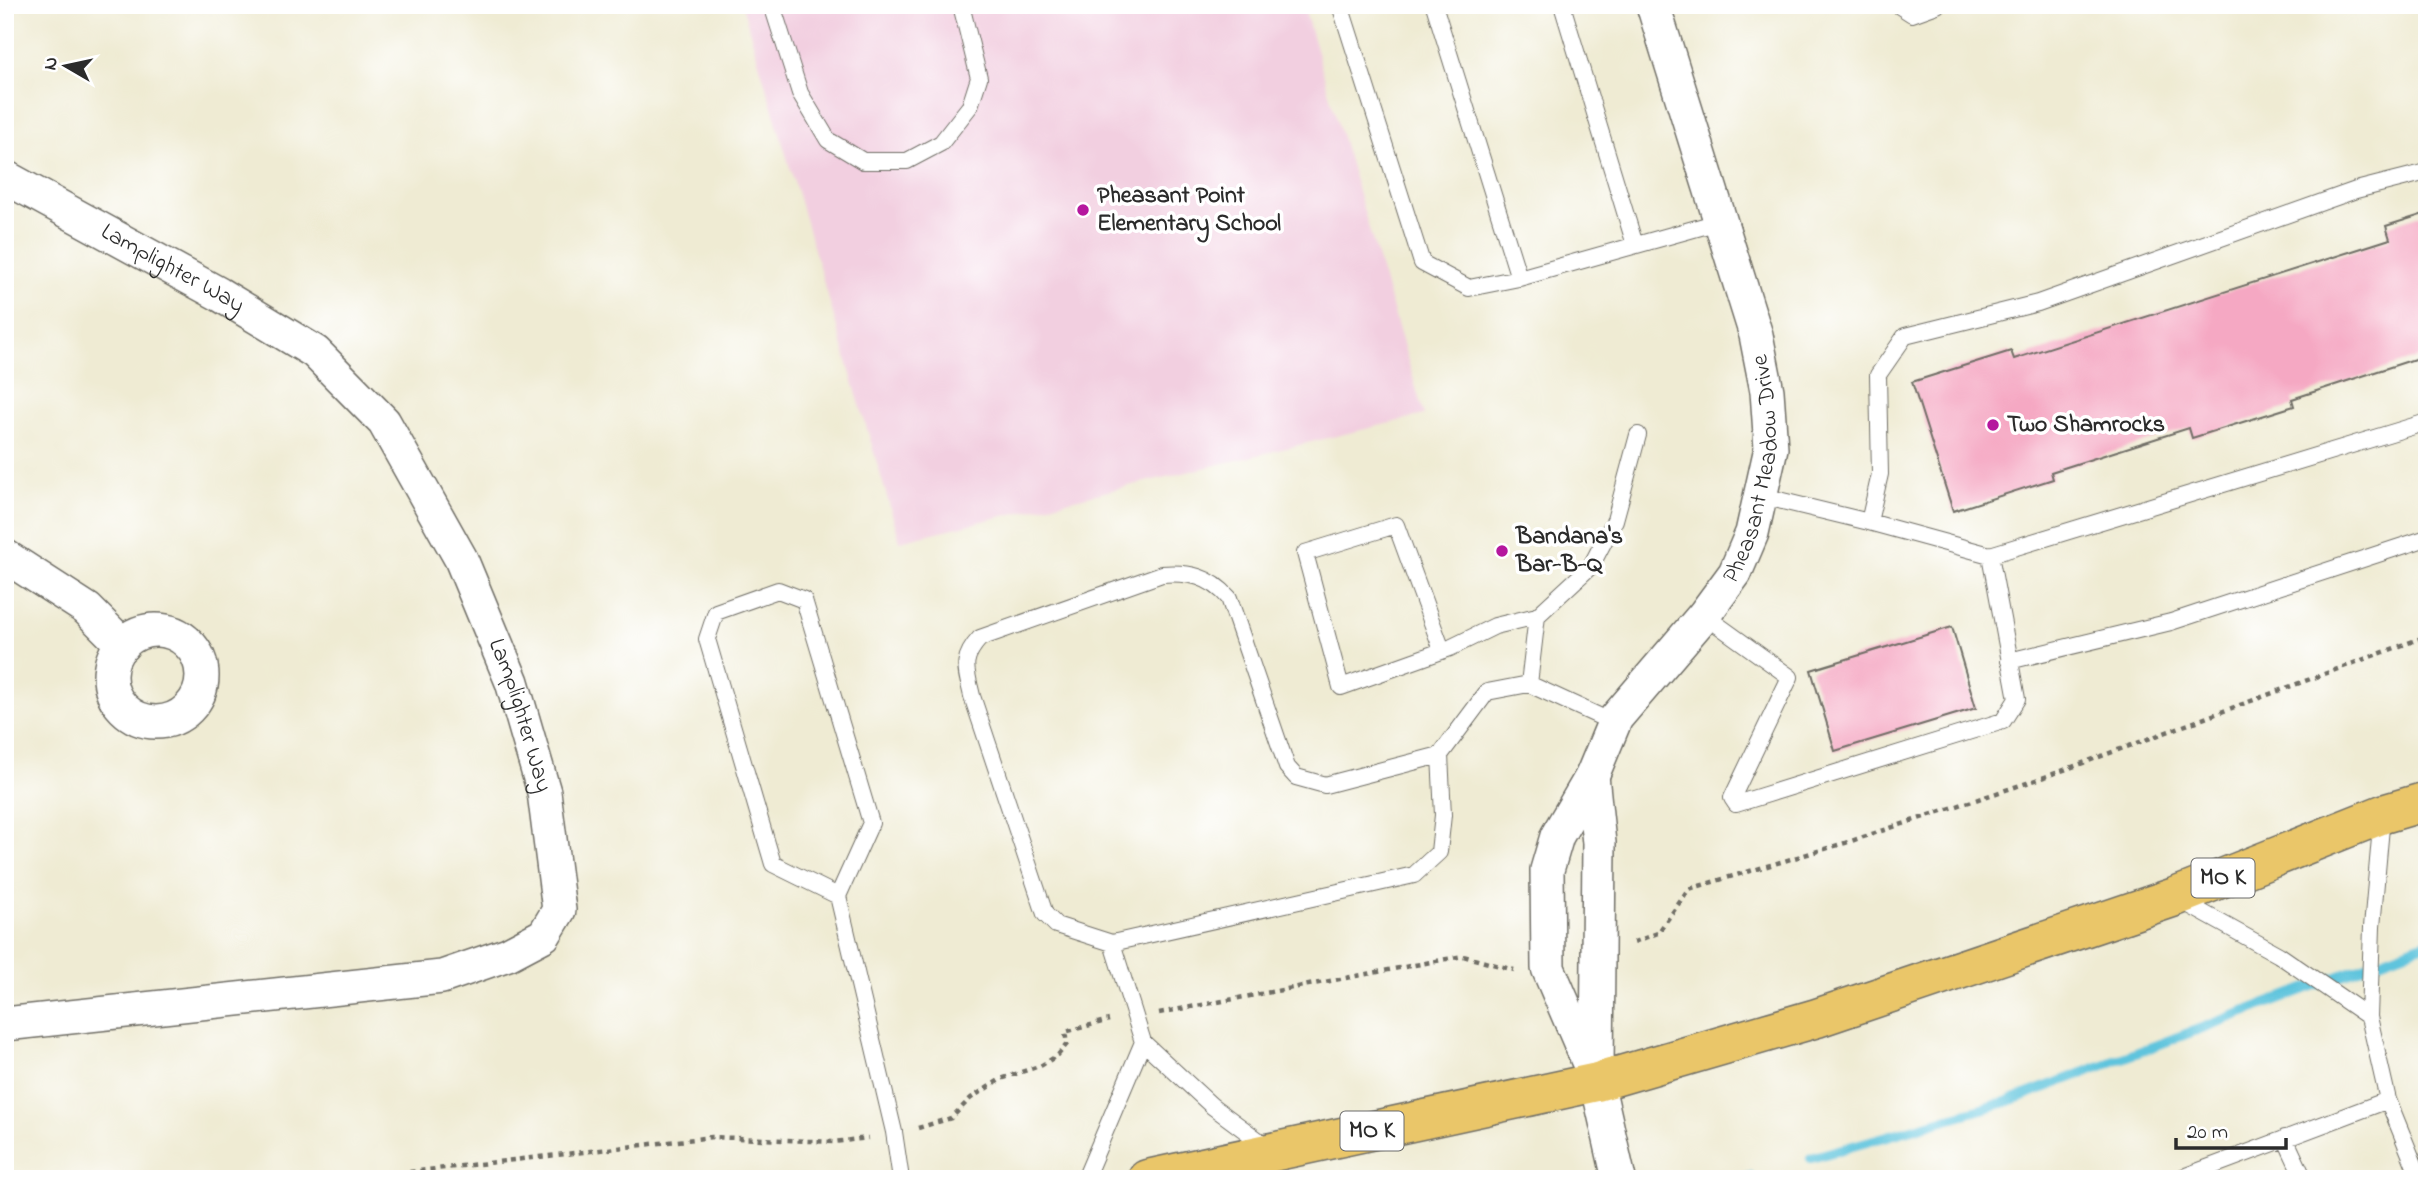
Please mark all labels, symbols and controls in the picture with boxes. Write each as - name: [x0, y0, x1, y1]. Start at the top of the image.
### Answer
- north arrow: [32, 32, 102, 102]
- text: N: [37, 55, 66, 72]
- place label: Pheasant Point Elementary School: [1097, 179, 1281, 243]
- marker: Pheasant Point Elementary School: [1075, 202, 1091, 218]
- street label: Lamplighter Way: [94, 215, 251, 324]
- street label: Pheasant Meadow Drive: [1715, 351, 1789, 592]
- place label: Two Shamrocks: [2007, 408, 2165, 443]
- marker: Two Shamrocks: [1985, 417, 2001, 433]
- place label: Bandana's Bar-B-Q: [1515, 520, 1623, 583]
- marker: Bandana's Bar-B-Q: [1494, 543, 1510, 559]
- street label: Lamplighter Way: [478, 633, 561, 797]
- road number: MO K: [2192, 858, 2254, 898]
- scale bar: [2176, 1107, 2287, 1151]
- road number: MO K: [1340, 1112, 1404, 1150]
- text: 20 m: [2187, 1118, 2228, 1148]

